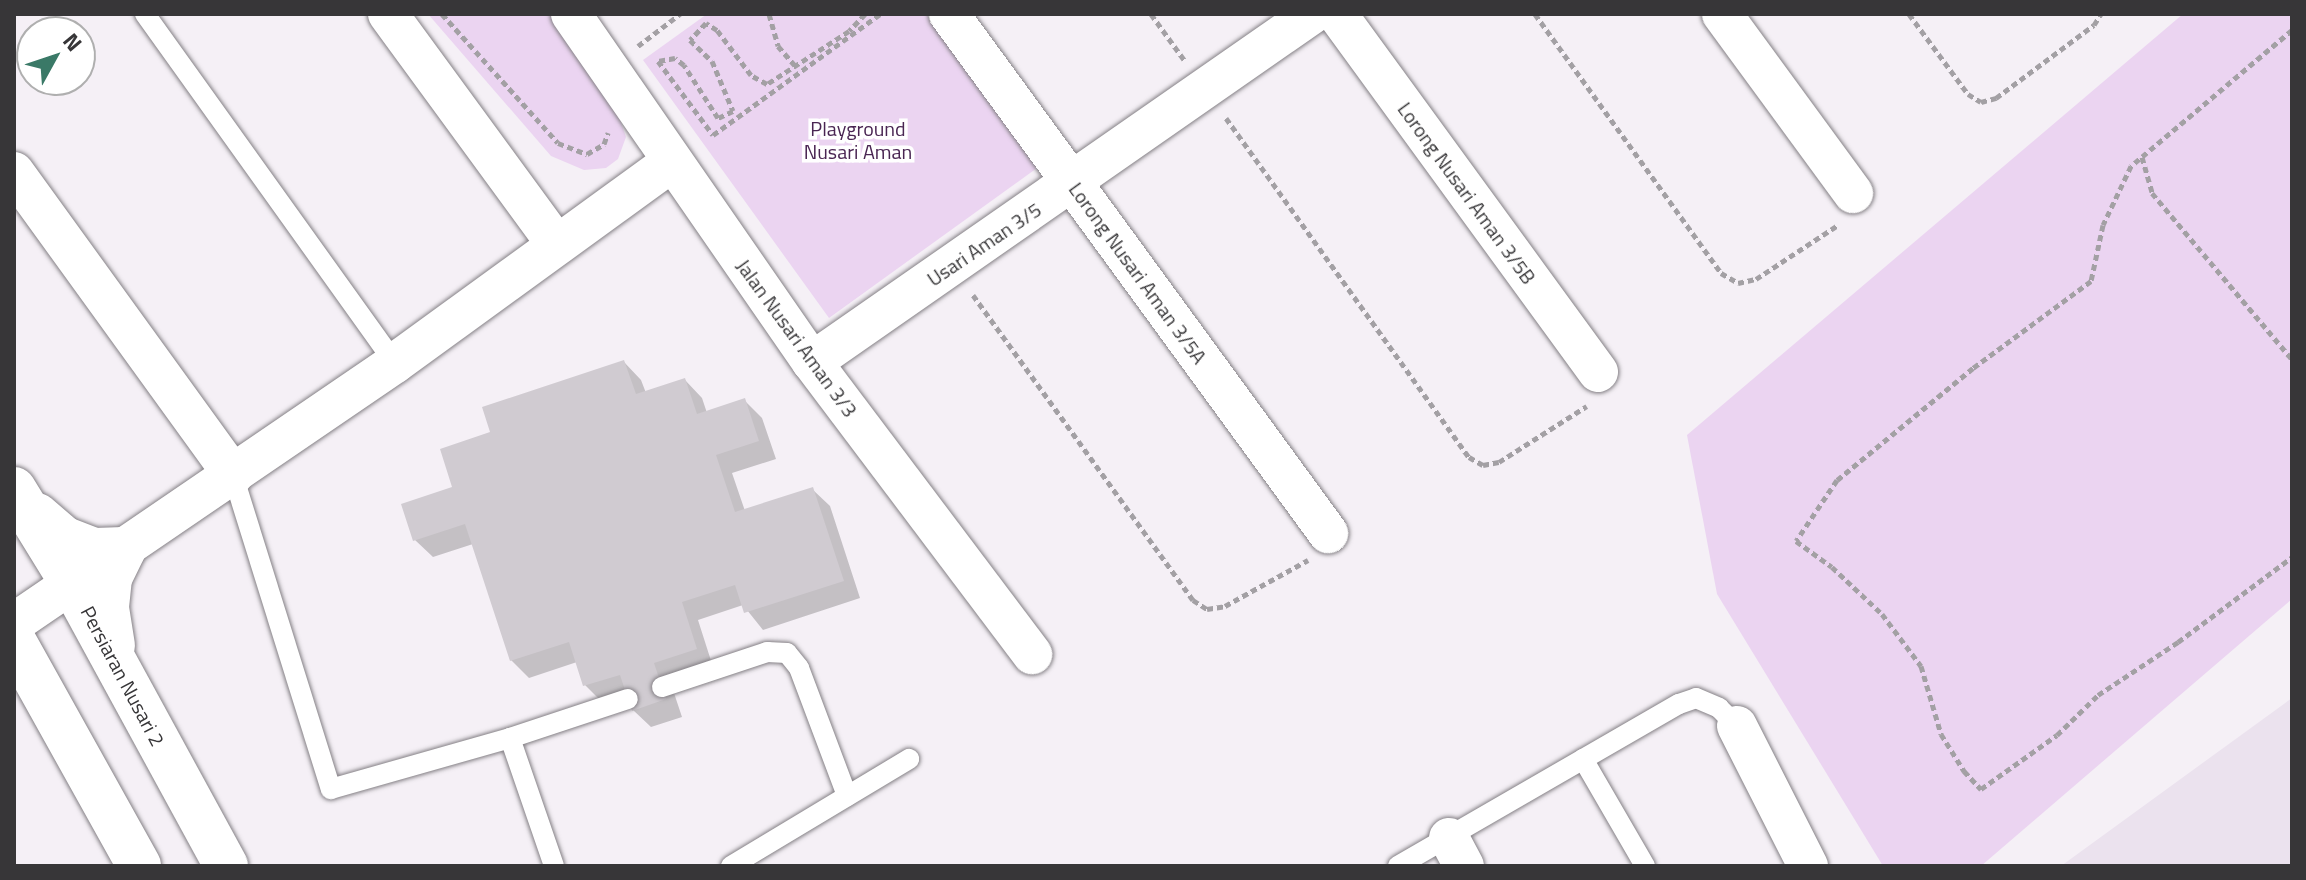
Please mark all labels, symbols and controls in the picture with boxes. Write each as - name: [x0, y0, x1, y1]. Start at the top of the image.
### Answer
- north arrow: [16, 16, 96, 96]
- text: N: [55, 25, 91, 59]
- street label: Lorong Nusari Aman 3/5B: [1393, 97, 1541, 289]
- park label: Playground Nusari Aman: [804, 117, 912, 164]
- street label: Lorong Nusari Aman 3/5A: [1064, 178, 1212, 368]
- street label: Usari Aman 3/5: [922, 197, 1046, 291]
- street label: Jalan Nusari Aman 3/3: [732, 254, 862, 422]
- street label: Persiaran Nusari 2: [76, 602, 170, 750]

